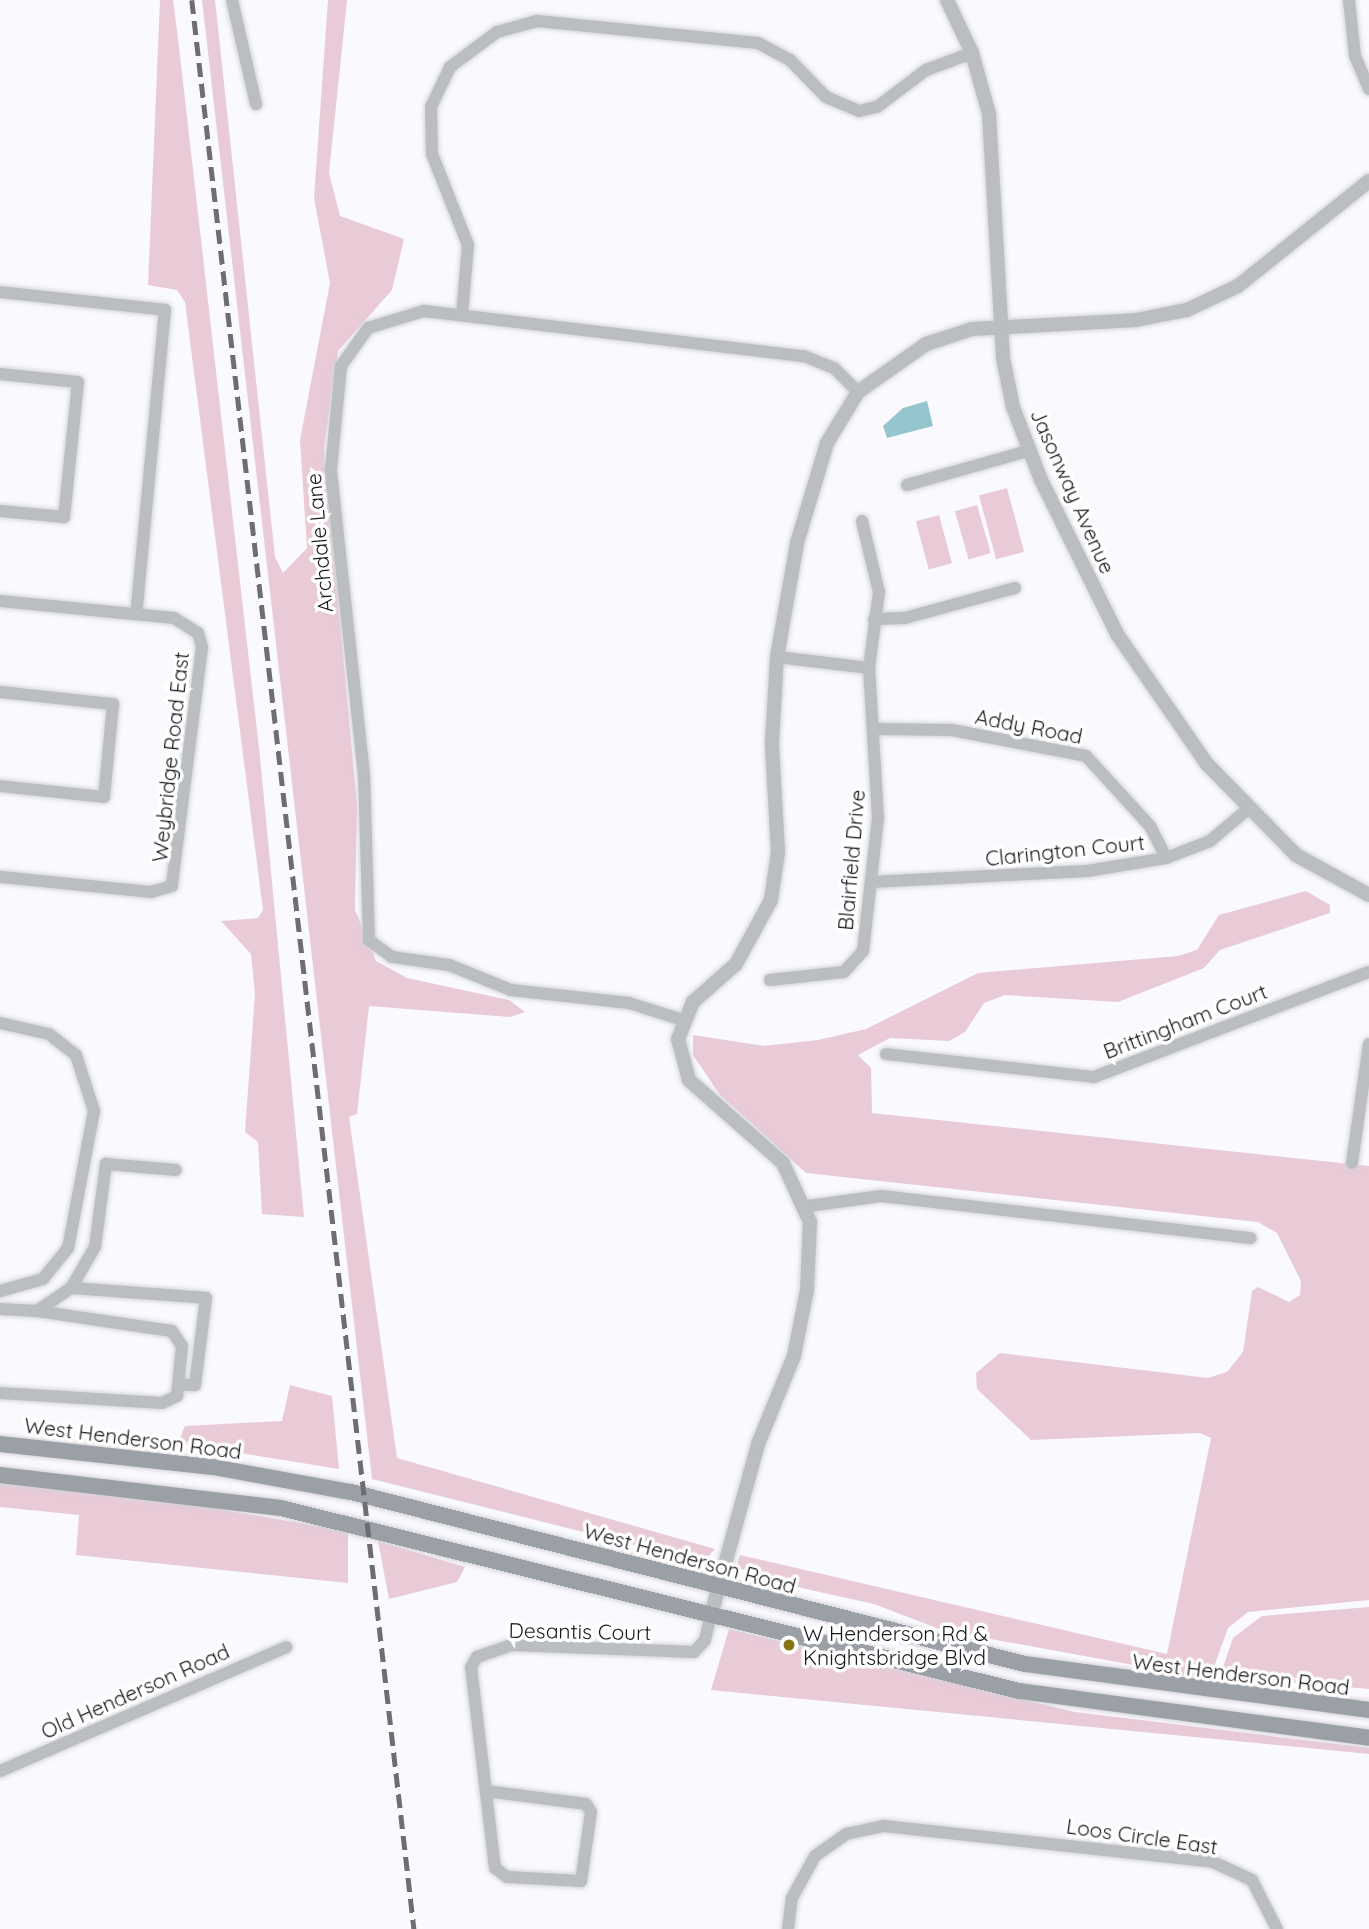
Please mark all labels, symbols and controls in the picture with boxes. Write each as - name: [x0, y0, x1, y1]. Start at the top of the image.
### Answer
- street label: Jasonway Avenue: [1025, 405, 1121, 577]
- street label: Archdale Lane: [300, 472, 338, 614]
- street label: Weybridge Road East: [146, 651, 194, 863]
- street label: Addy Road: [973, 703, 1085, 749]
- street label: Blairfield Drive: [832, 789, 870, 931]
- street label: Clarington Court: [984, 829, 1146, 871]
- street label: Brittingham Court: [1100, 978, 1270, 1064]
- street label: West Henderson Road: [23, 1412, 243, 1464]
- street label: West Henderson Road: [581, 1518, 799, 1598]
- street label: Desantis Court: [508, 1617, 652, 1645]
- place label: W Henderson Rd & Knightsbridge Blvd: [803, 1620, 988, 1670]
- marker: W Henderson Rd & Knightsbridge Blvd: [781, 1637, 797, 1653]
- street label: Old Henderson Road: [37, 1638, 233, 1744]
- street label: West Henderson Road: [1131, 1648, 1351, 1700]
- street label: Loos Circle East: [1065, 1813, 1219, 1859]

